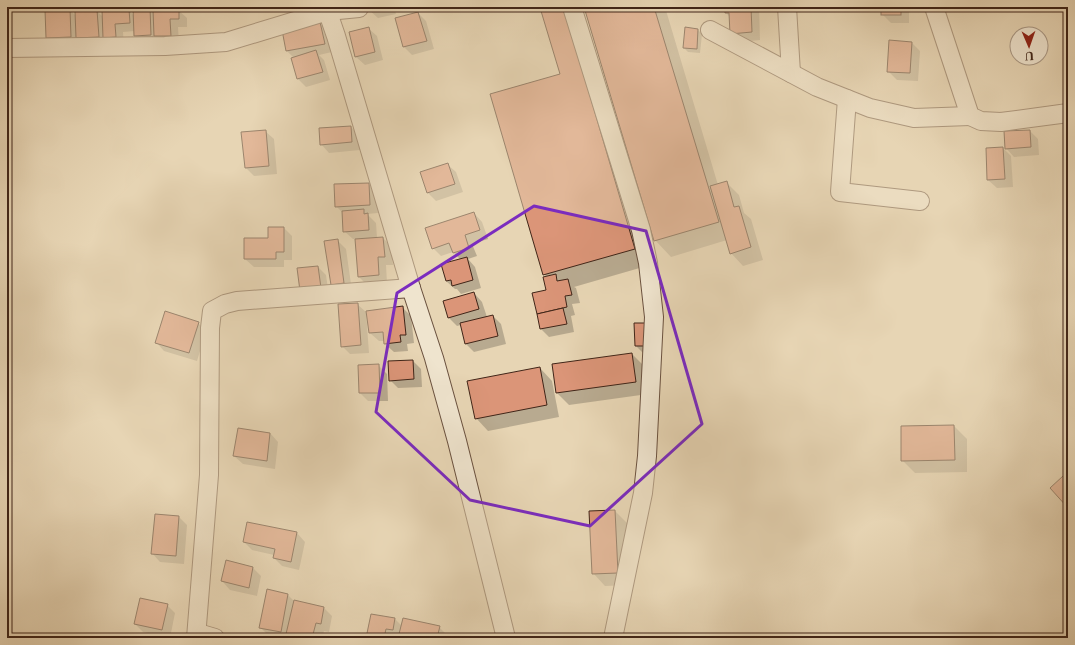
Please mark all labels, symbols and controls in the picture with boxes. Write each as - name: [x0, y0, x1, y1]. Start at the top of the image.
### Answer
- north arrow: [1009, 26, 1049, 66]
- text: U: [1025, 49, 1034, 63]

